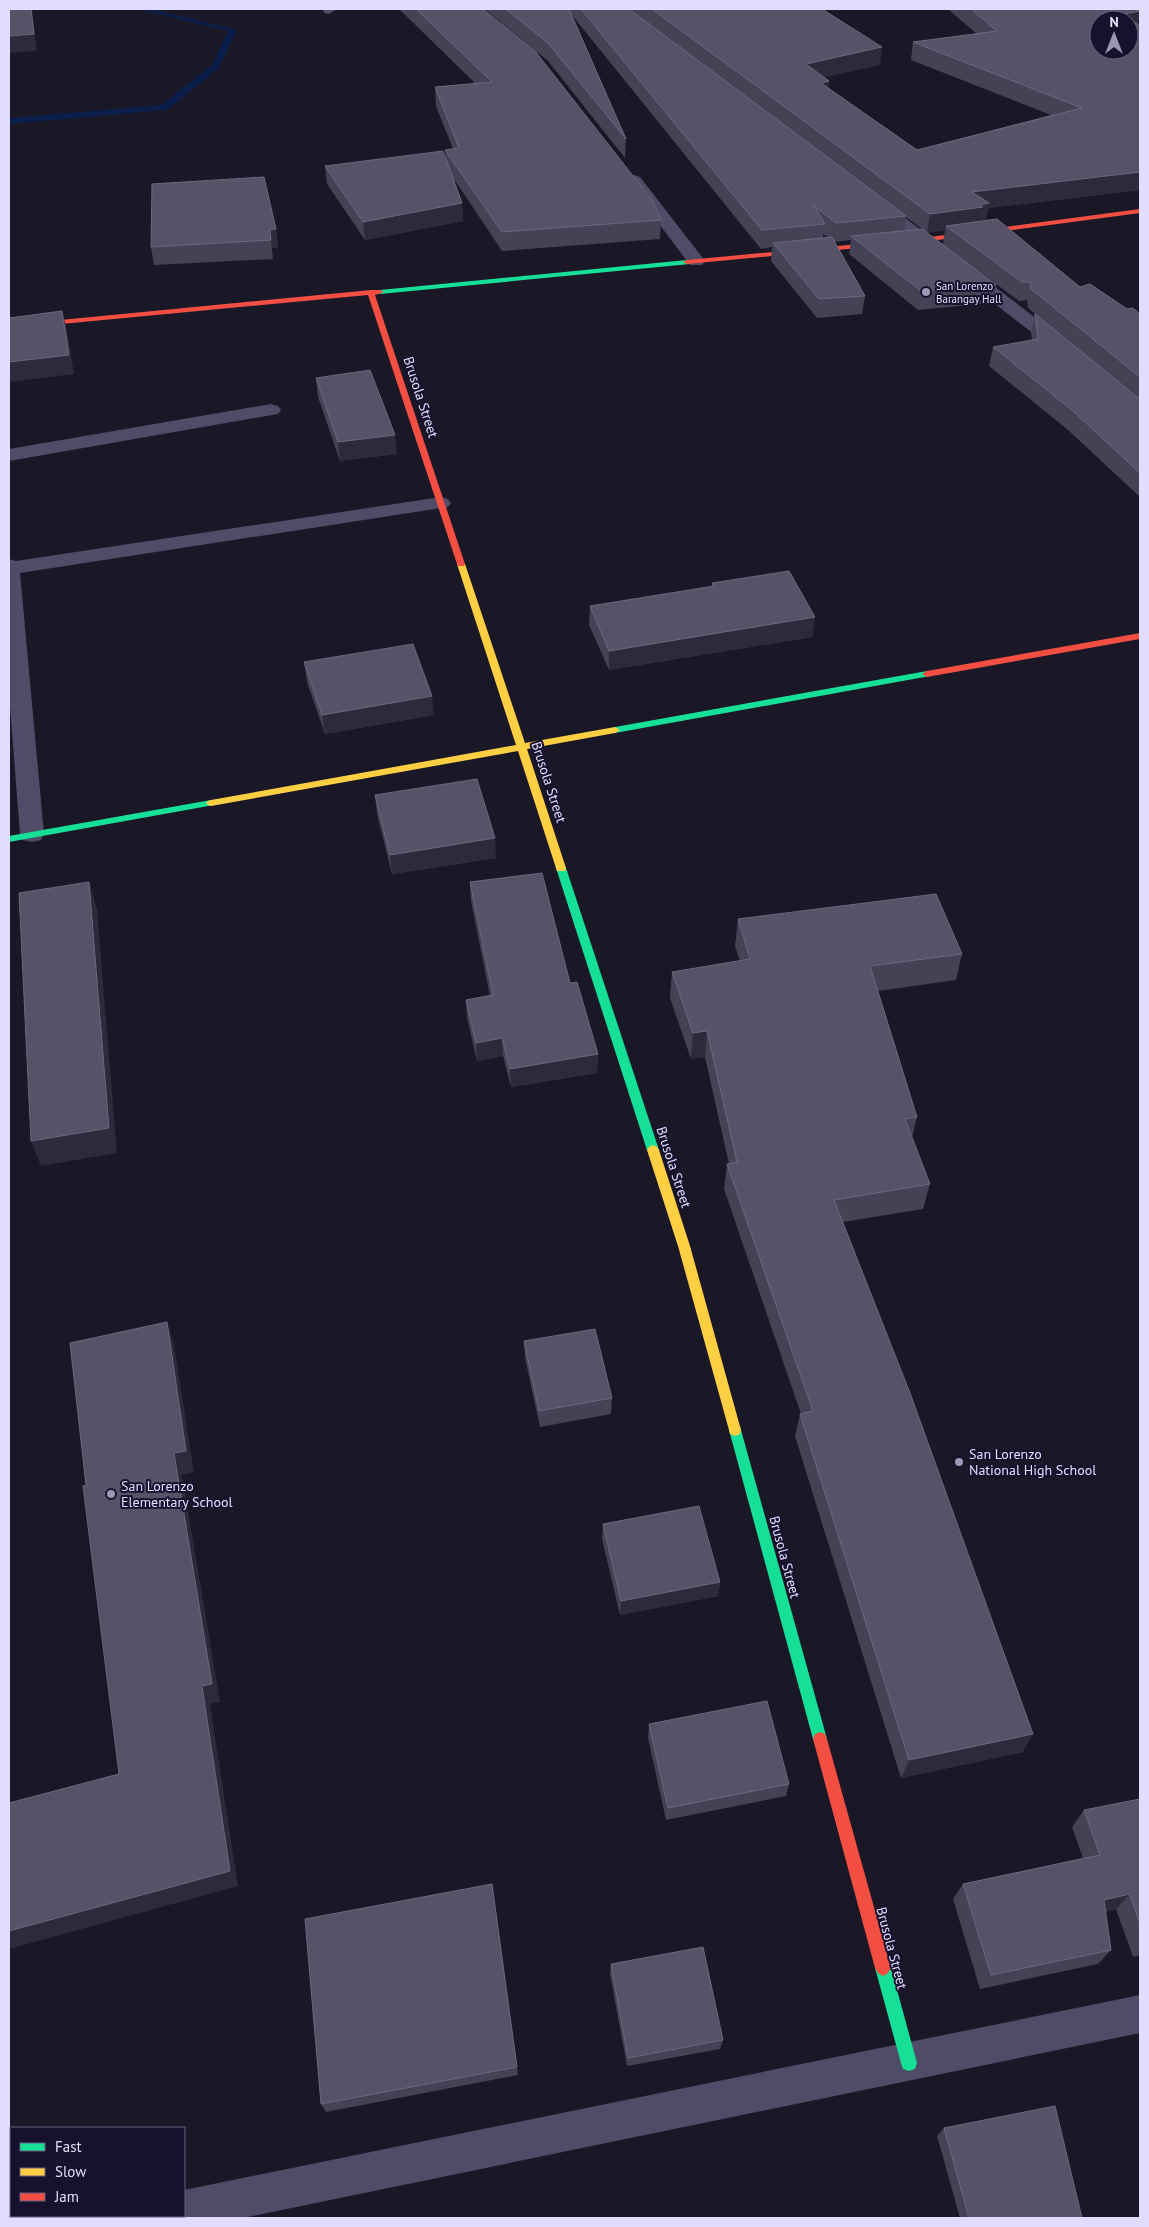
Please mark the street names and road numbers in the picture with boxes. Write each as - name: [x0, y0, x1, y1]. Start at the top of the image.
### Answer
- street label: Brusola Street: [399, 354, 443, 440]
- street label: Brusola Street: [527, 739, 571, 825]
- street label: Brusola Street: [652, 1124, 696, 1210]
- street label: Brusola Street: [765, 1514, 805, 1600]
- street label: Brusola Street: [872, 1905, 912, 1991]

